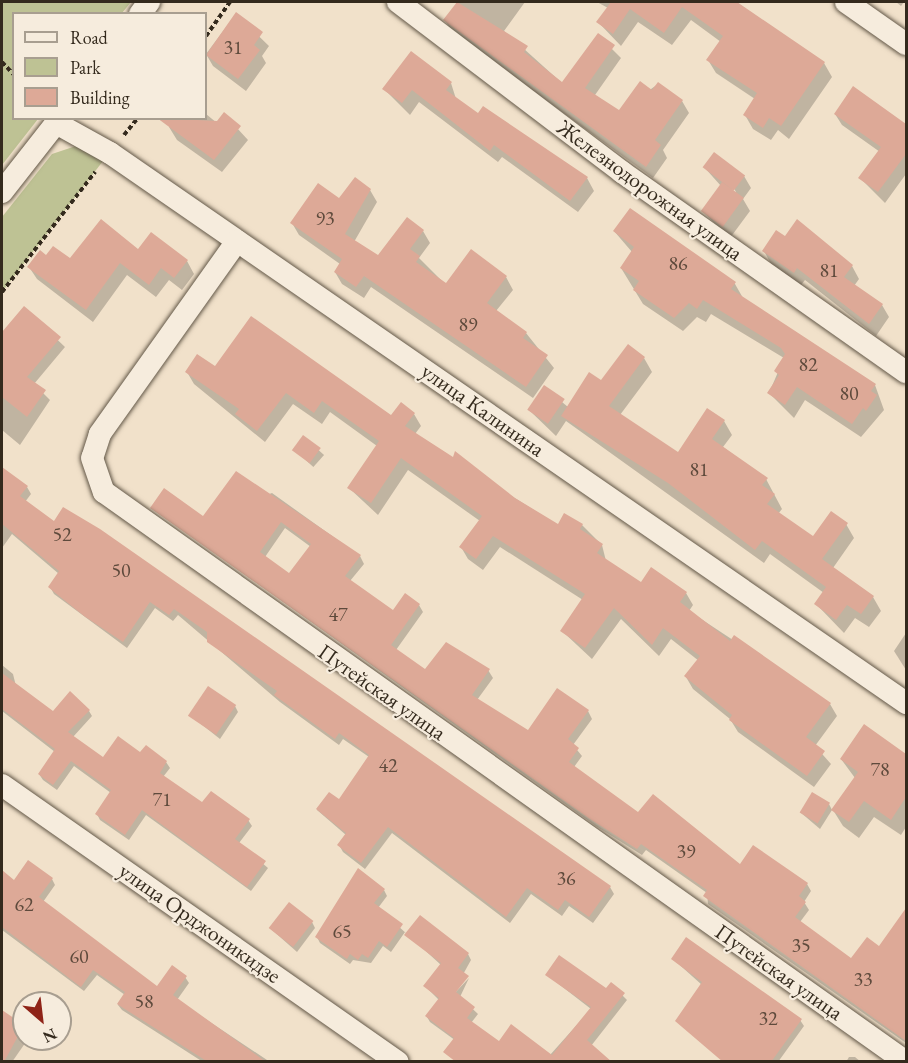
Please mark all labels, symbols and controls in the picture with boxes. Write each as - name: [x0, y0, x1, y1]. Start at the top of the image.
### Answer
- legend: [12, 12, 207, 120]
- text: Road: [70, 26, 108, 49]
- house number: 31: [223, 35, 243, 59]
- text: Park: [70, 56, 101, 79]
- text: Building: [70, 86, 130, 109]
- street label: Железнодорожная улица: [552, 114, 748, 266]
- house number: 93: [315, 206, 335, 230]
- house number: 86: [668, 251, 688, 275]
- house number: 81: [819, 258, 839, 282]
- house number: 89: [458, 312, 478, 336]
- house number: 82: [798, 352, 818, 376]
- street label: улица Калинина: [416, 358, 550, 462]
- house number: 80: [839, 381, 859, 405]
- house number: 81: [689, 457, 709, 481]
- house number: 52: [52, 522, 72, 546]
- house number: 50: [111, 558, 131, 582]
- house number: 47: [328, 602, 348, 626]
- street label: Путейская улица: [313, 638, 451, 746]
- house number: 42: [378, 753, 398, 777]
- house number: 78: [870, 757, 890, 781]
- house number: 71: [152, 787, 172, 811]
- house number: 39: [676, 839, 696, 863]
- street label: улица Орджоникидзе: [114, 857, 286, 989]
- house number: 36: [556, 866, 576, 890]
- house number: 62: [14, 892, 34, 916]
- street label: Путейская улица: [710, 918, 848, 1026]
- house number: 65: [332, 919, 352, 943]
- house number: 35: [791, 933, 811, 957]
- house number: 60: [69, 944, 89, 968]
- house number: 33: [853, 967, 873, 991]
- house number: 58: [134, 989, 154, 1013]
- north arrow: [12, 991, 72, 1051]
- house number: 32: [758, 1006, 778, 1030]
- text: N: [39, 1023, 60, 1048]

